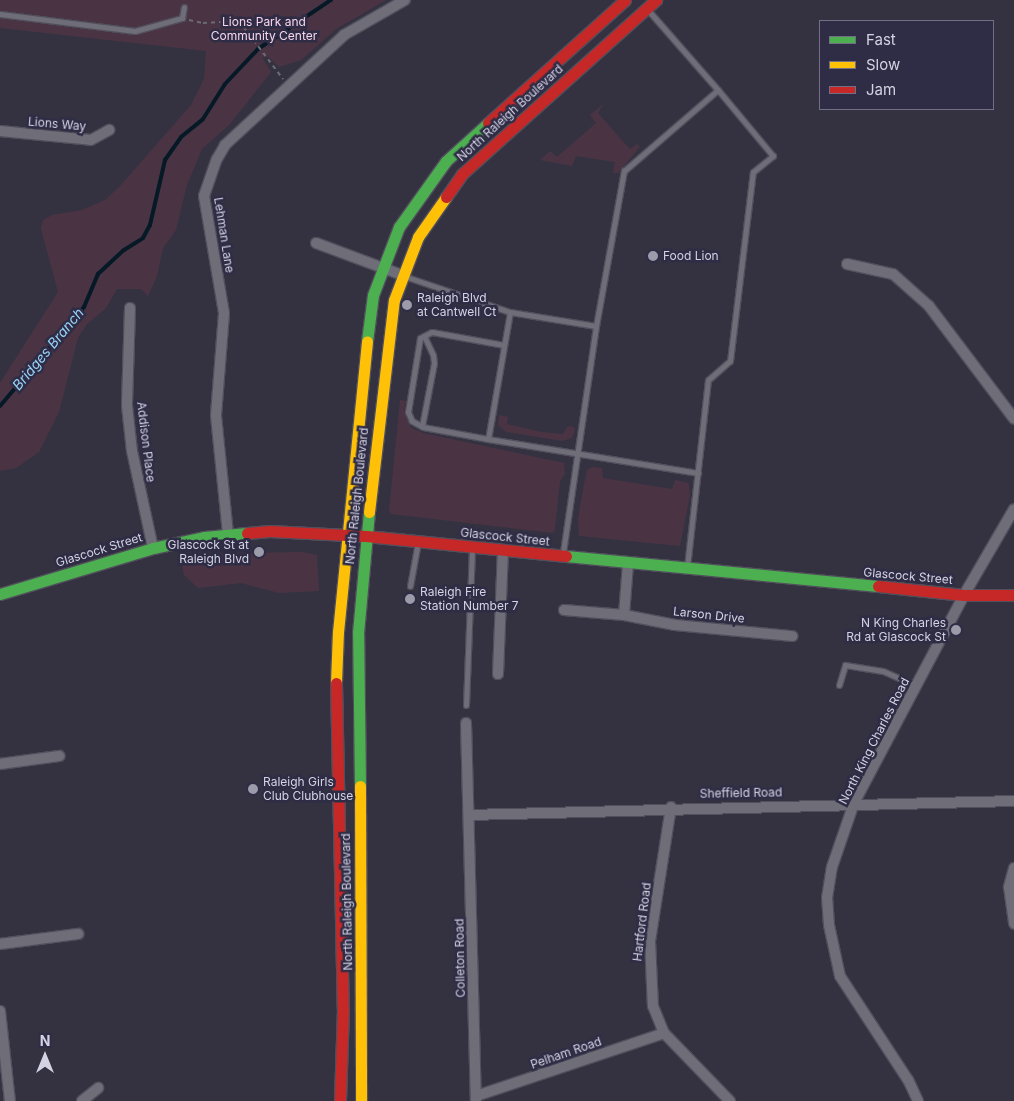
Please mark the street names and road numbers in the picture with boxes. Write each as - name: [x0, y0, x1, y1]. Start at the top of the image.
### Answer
- street label: North Raleigh Boulevard: [454, 62, 566, 164]
- street label: Lions Way: [27, 114, 87, 134]
- street label: Lehman Lane: [211, 196, 237, 274]
- street label: Addison Place: [134, 401, 158, 483]
- street label: North Raleigh Boulevard: [343, 427, 371, 565]
- street label: Glascock Street: [460, 525, 550, 549]
- street label: Glascock Street: [54, 530, 144, 570]
- street label: Glascock Street: [863, 565, 953, 587]
- street label: Larson Drive: [673, 604, 745, 626]
- street label: North King Charles Road: [836, 675, 912, 807]
- street label: Sheffield Road: [700, 785, 782, 801]
- street label: North Raleigh Boulevard: [339, 833, 355, 971]
- street label: Hartford Road: [630, 882, 654, 962]
- street label: Colleton Road: [452, 918, 468, 998]
- street label: Pelham Road: [529, 1034, 603, 1072]

